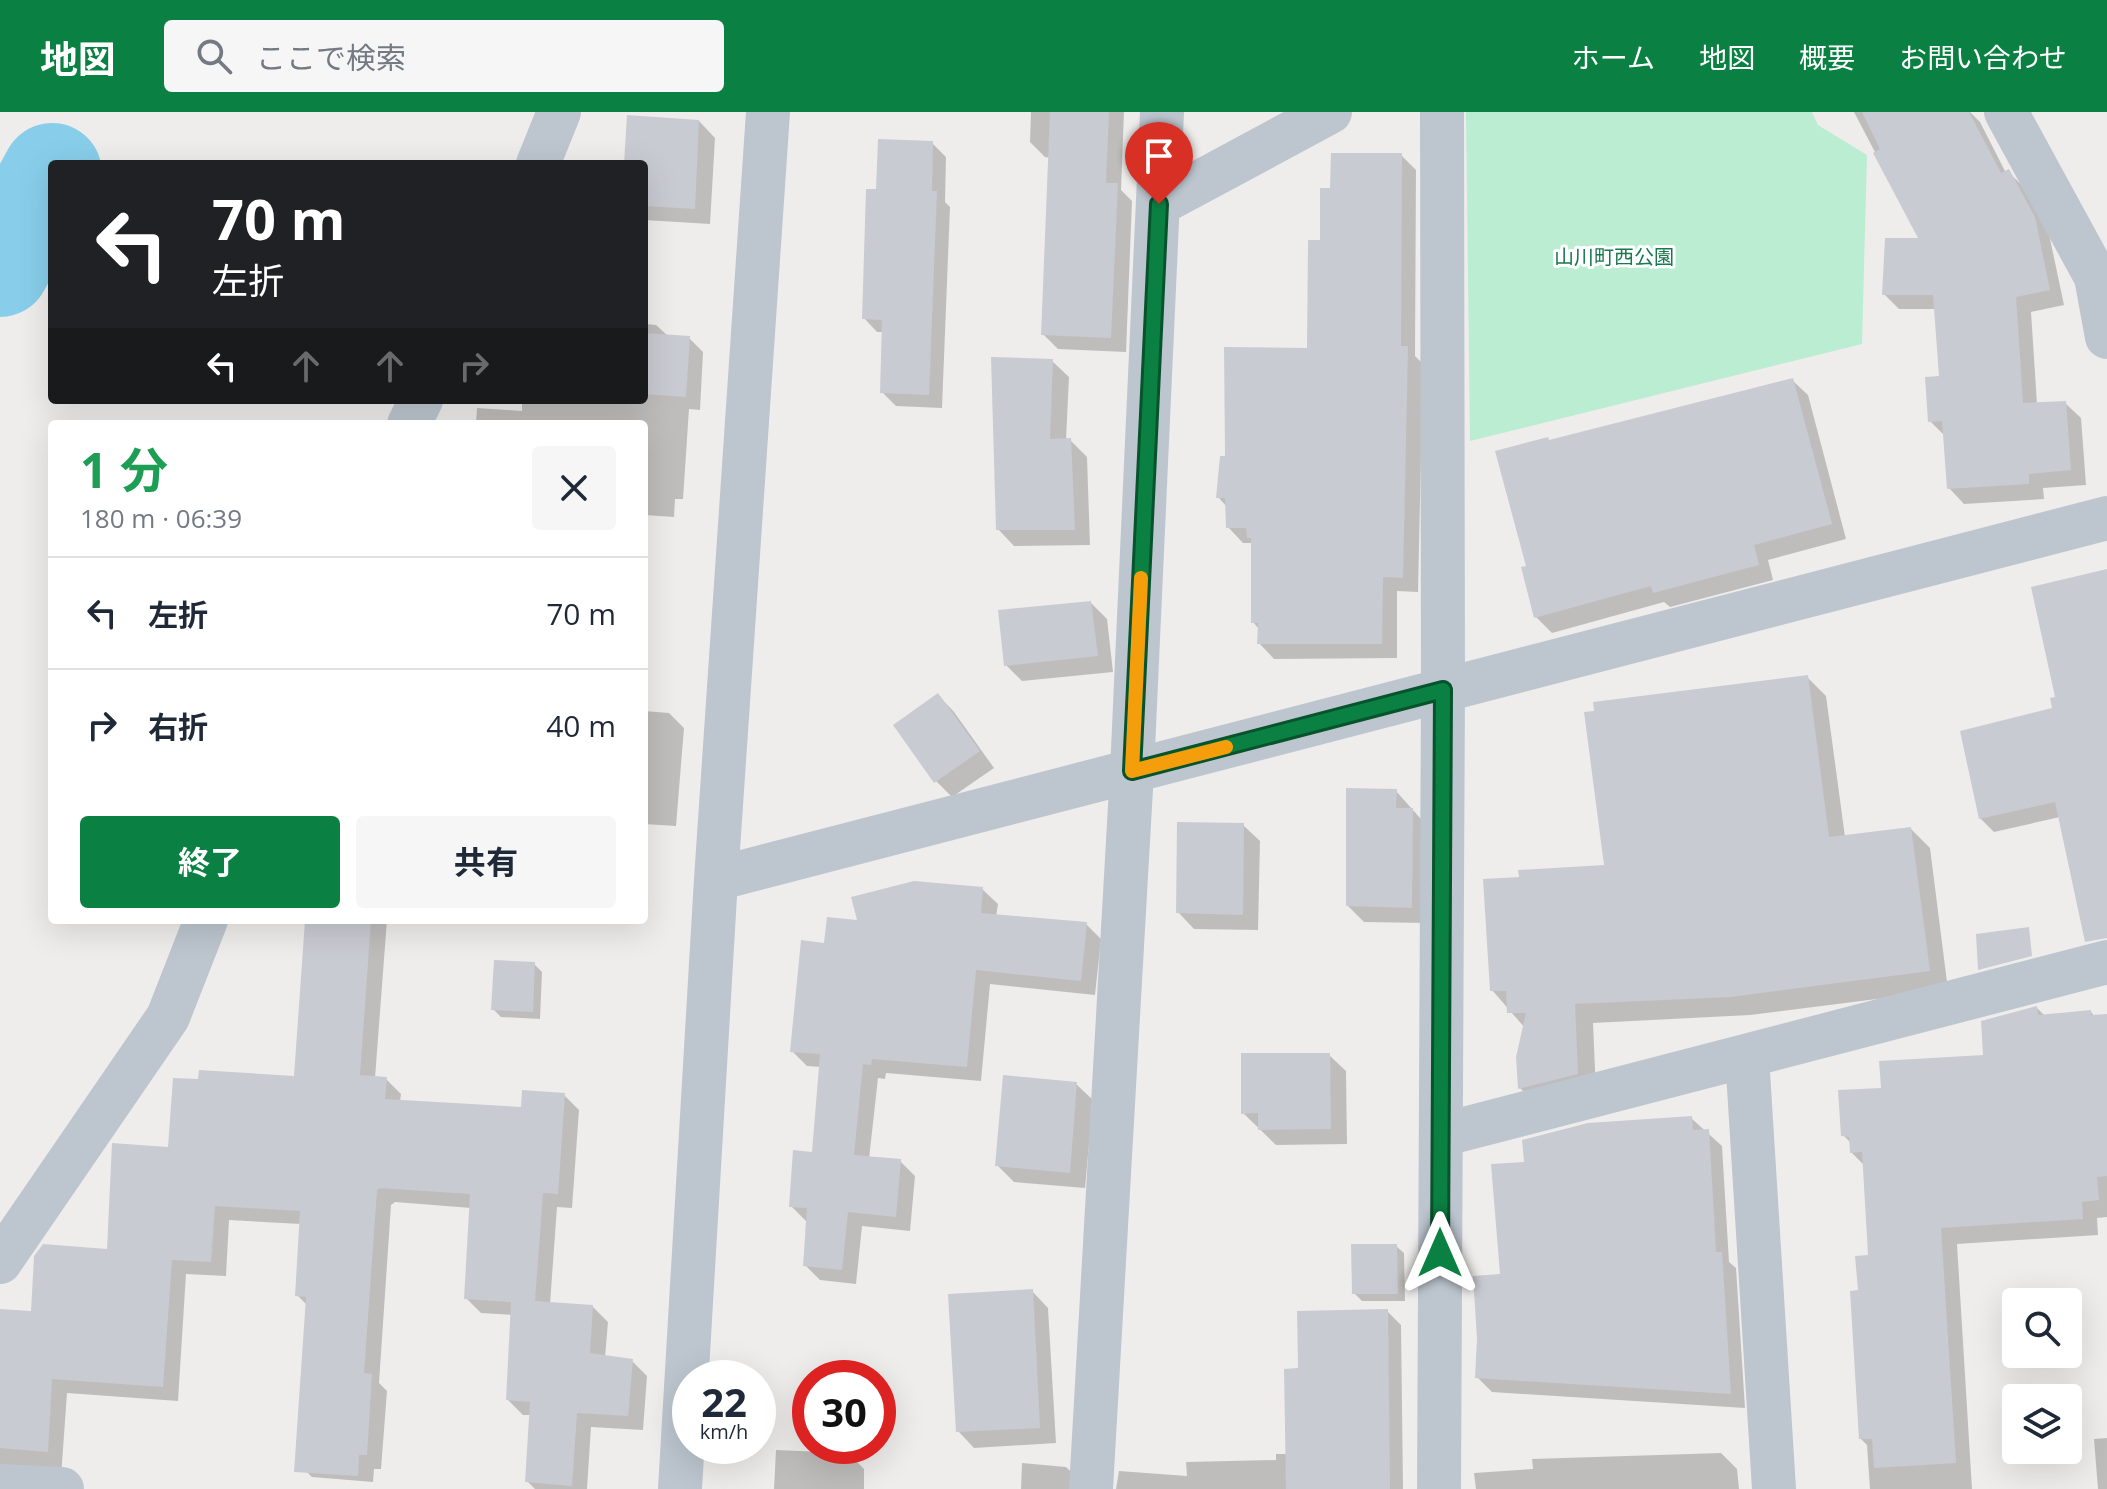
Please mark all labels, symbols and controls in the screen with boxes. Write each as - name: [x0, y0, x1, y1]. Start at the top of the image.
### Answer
- search box: [164, 20, 724, 92]
- text: 地図: [40, 32, 116, 84]
- icon: search: [192, 34, 236, 78]
- text: ここで検索: [256, 37, 406, 78]
- text: ホーム: [1572, 38, 1655, 76]
- text: 地図: [1699, 38, 1755, 76]
- text: 概要: [1799, 38, 1855, 76]
- text: お問い合わせ: [1899, 38, 2067, 76]
- pin: [1125, 122, 1193, 204]
- icon: arrive: [1137, 134, 1181, 178]
- text: 70 m: [212, 180, 346, 256]
- icon: left: [80, 192, 184, 296]
- park label: 山川町西公園: [1554, 243, 1674, 270]
- text: 左折: [212, 256, 284, 305]
- icon: left: [200, 344, 244, 388]
- icon: ahead: [284, 344, 328, 388]
- icon: ahead: [368, 344, 412, 388]
- icon: right: [452, 344, 496, 388]
- text: 1 分: [80, 437, 168, 502]
- button: close: [532, 446, 616, 530]
- text: 180 m · 06:39: [80, 500, 242, 536]
- icon: left: [80, 591, 124, 635]
- text: 70 m: [546, 593, 616, 634]
- text: 左折: [148, 594, 208, 635]
- icon: right: [80, 703, 124, 747]
- text: 40 m: [546, 705, 616, 746]
- text: 右折: [148, 706, 208, 747]
- button: 終了: [80, 816, 340, 908]
- button: 共有: [356, 816, 616, 908]
- position arrow: [1398, 1211, 1482, 1295]
- map controls: [2002, 1288, 2082, 1464]
- button: search: [2002, 1288, 2082, 1368]
- speed limit sign: 30: [792, 1360, 896, 1464]
- text: 22: [701, 1374, 747, 1429]
- button: layers: [2002, 1384, 2082, 1464]
- text: km/h: [700, 1418, 748, 1445]

